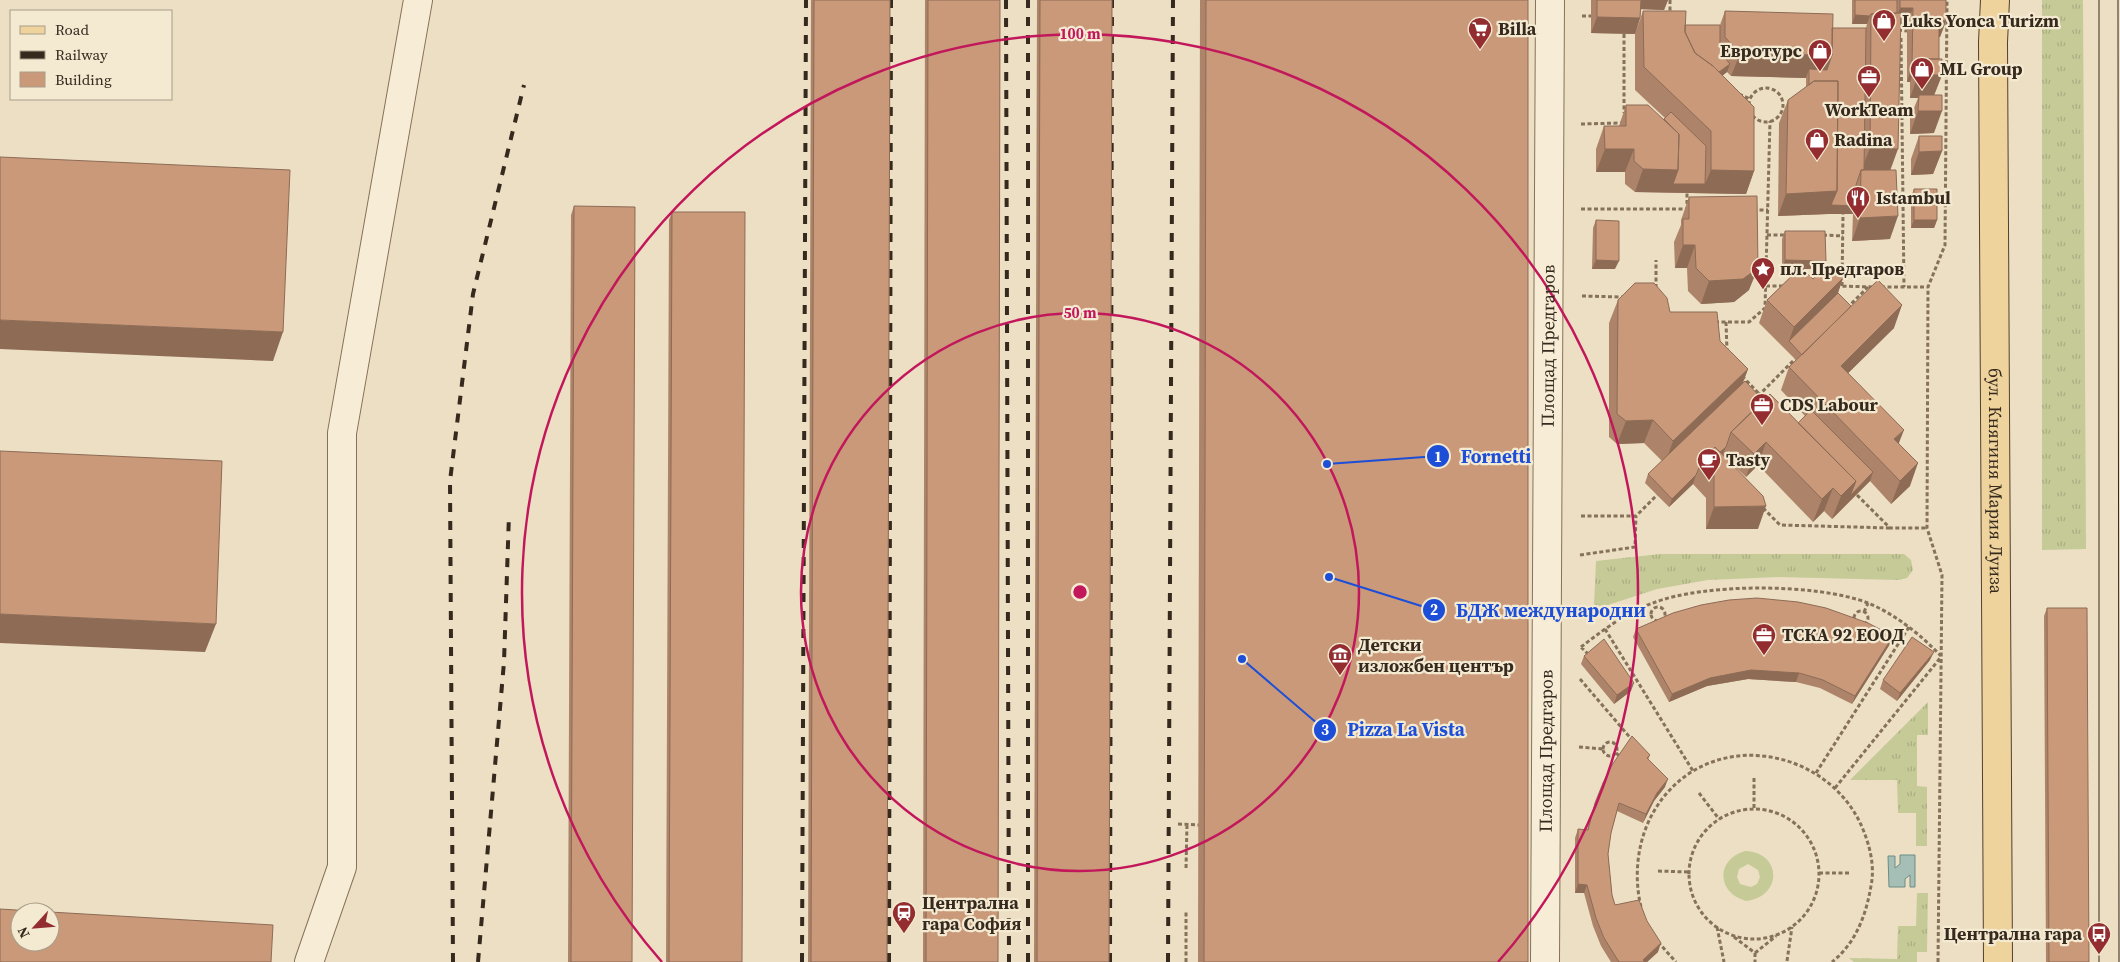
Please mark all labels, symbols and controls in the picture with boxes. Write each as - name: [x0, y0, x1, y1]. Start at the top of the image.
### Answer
- shop icon: Luks Yonca Turizm: [1871, 8, 1897, 42]
- place label: Luks Yonca Turizm: [1902, 8, 2059, 33]
- legend: [10, 10, 172, 100]
- supermarket icon: Billa: [1467, 16, 1493, 50]
- place label: Billa: [1498, 16, 1537, 41]
- text: Road: [55, 19, 89, 40]
- text: 100 m: [1059, 23, 1101, 44]
- place label: Евротурс: [1720, 38, 1802, 63]
- shop icon: Евротурс: [1807, 38, 1833, 72]
- text: Railway: [55, 44, 108, 65]
- shop icon: ML Group: [1909, 56, 1935, 90]
- place label: ML Group: [1940, 56, 2023, 81]
- office icon: WorkTeam: [1856, 64, 1882, 98]
- text: Building: [55, 69, 112, 90]
- place label: WorkTeam: [1824, 97, 1914, 122]
- shop icon: Radina: [1804, 127, 1830, 161]
- place label: Radina: [1834, 127, 1893, 152]
- restaurant icon: Istambul: [1845, 185, 1871, 219]
- place label: Istambul: [1876, 185, 1951, 210]
- place icon: пл. Предгаров: [1750, 256, 1776, 290]
- place label: пл. Предгаров: [1780, 256, 1904, 281]
- street label: Площад Предгаров: [1535, 265, 1561, 427]
- text: 50 m: [1063, 302, 1097, 323]
- street label: бул. Княгиня Мария Луиза: [1983, 368, 2009, 595]
- office icon: CDS Labour: [1749, 392, 1775, 426]
- place label: CDS Labour: [1780, 392, 1879, 417]
- callout: Fornetti: [1426, 439, 1541, 473]
- text: Fornetti: [1461, 443, 1531, 469]
- text: 1: [1434, 446, 1442, 467]
- cafe icon: Tasty: [1696, 447, 1722, 481]
- place label: Tasty: [1726, 447, 1771, 472]
- centre of rings: [1071, 583, 1089, 601]
- callout: БДЖ международни: [1421, 593, 1656, 627]
- text: БДЖ международни: [1456, 597, 1646, 623]
- text: 2: [1430, 599, 1438, 620]
- office icon: ТСКА 92 ЕООД: [1751, 622, 1777, 656]
- place label: ТСКА 92 ЕООД: [1782, 622, 1905, 647]
- place label: Детски изложбен център: [1358, 632, 1514, 678]
- museum icon: Детски изложбен център: [1327, 642, 1353, 676]
- street label: Площад Предгаров: [1533, 670, 1559, 832]
- callout: Pizza La Vista: [1312, 713, 1475, 747]
- text: Pizza La Vista: [1347, 716, 1466, 742]
- text: 3: [1321, 719, 1329, 740]
- place label: Централна гара София: [922, 890, 1022, 936]
- station icon: Централна гара София: [891, 900, 917, 934]
- north arrow: [10, 902, 60, 952]
- place label: Централна гара: [1944, 921, 2082, 946]
- bus stop icon: Централна гара: [2086, 921, 2112, 955]
- text: N: [12, 924, 35, 942]

